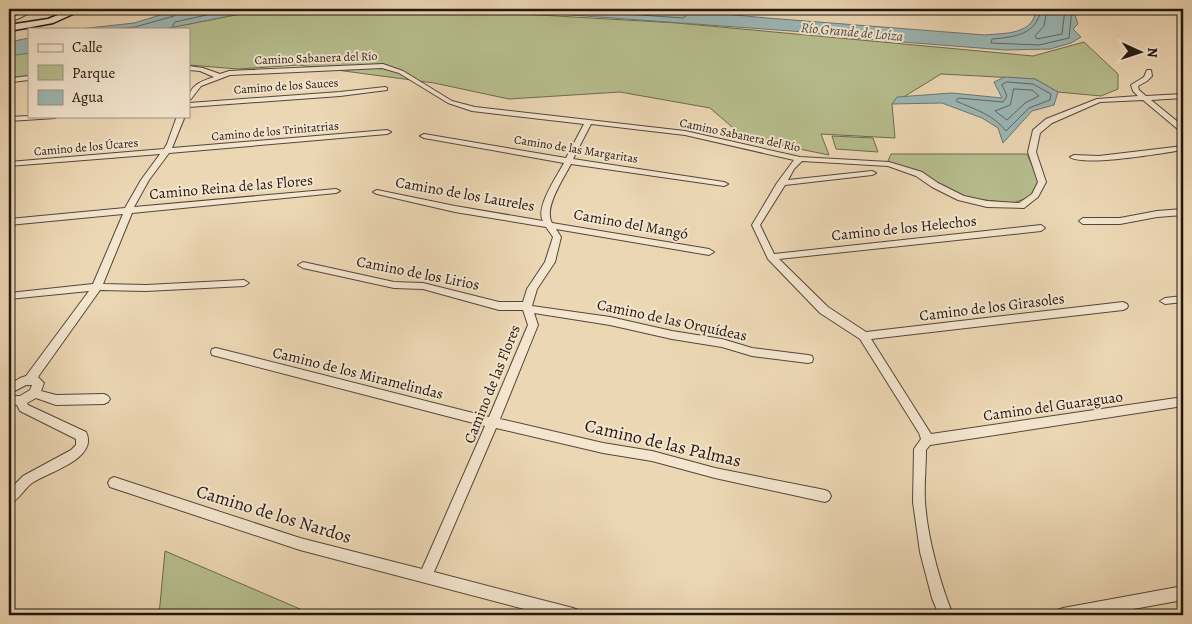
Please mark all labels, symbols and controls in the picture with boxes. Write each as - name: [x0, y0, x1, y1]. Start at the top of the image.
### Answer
- water label: Río Grande de Loíza: [800, 18, 904, 46]
- legend: [28, 28, 190, 118]
- north arrow: [1114, 28, 1164, 78]
- text: Calle: [72, 37, 103, 57]
- text: N: [1143, 47, 1162, 58]
- street label: Camino Sabanera del Río: [254, 48, 378, 68]
- text: Parque: [72, 63, 115, 83]
- street label: Camino de los Sauces: [233, 74, 339, 98]
- text: Agua: [71, 87, 103, 107]
- street label: Camino Sabanera del Río: [678, 114, 802, 156]
- street label: Camino de los Trinitatrias: [211, 117, 339, 145]
- street label: Camino de las Margaritas: [513, 131, 639, 167]
- street label: Camino de los Úcares: [33, 134, 139, 160]
- street label: Camino Reina de las Flores: [148, 170, 314, 204]
- street label: Camino de los Laureles: [394, 172, 536, 216]
- street label: Camino del Mangó: [572, 204, 690, 244]
- street label: Camino de los Helechos: [831, 210, 977, 246]
- street label: Camino de los Lirios: [355, 251, 481, 295]
- street label: Camino de los Girasoles: [918, 288, 1066, 326]
- street label: Camino de las Orquídeas: [595, 294, 749, 346]
- street label: Camino de las Flores: [459, 322, 525, 446]
- street label: Camino de los Miramelindas: [270, 342, 446, 404]
- street label: Camino del Guaraguao: [982, 386, 1124, 426]
- street label: Camino de las Palmas: [582, 413, 744, 473]
- street label: Camino de los Nardos: [193, 479, 355, 549]

